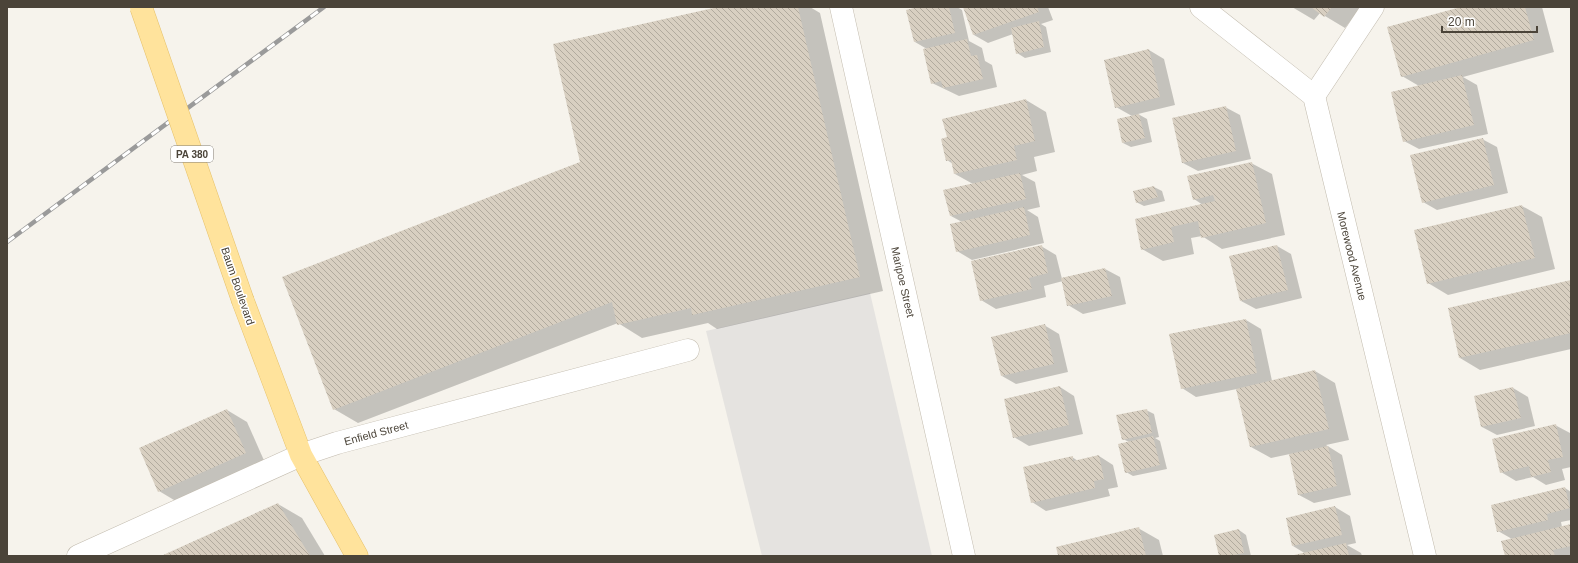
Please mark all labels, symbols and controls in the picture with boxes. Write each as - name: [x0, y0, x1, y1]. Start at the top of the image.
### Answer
- scale bar: [1442, 8, 1537, 34]
- text: 20 m: [1448, 15, 1475, 29]
- road number: PA 380: [171, 146, 213, 162]
- street label: Morewood Avenue: [1335, 210, 1369, 302]
- street label: Maripoe Street: [889, 245, 917, 319]
- street label: Baum Boulevard: [219, 246, 257, 326]
- street label: Enfield Street: [343, 419, 409, 447]

